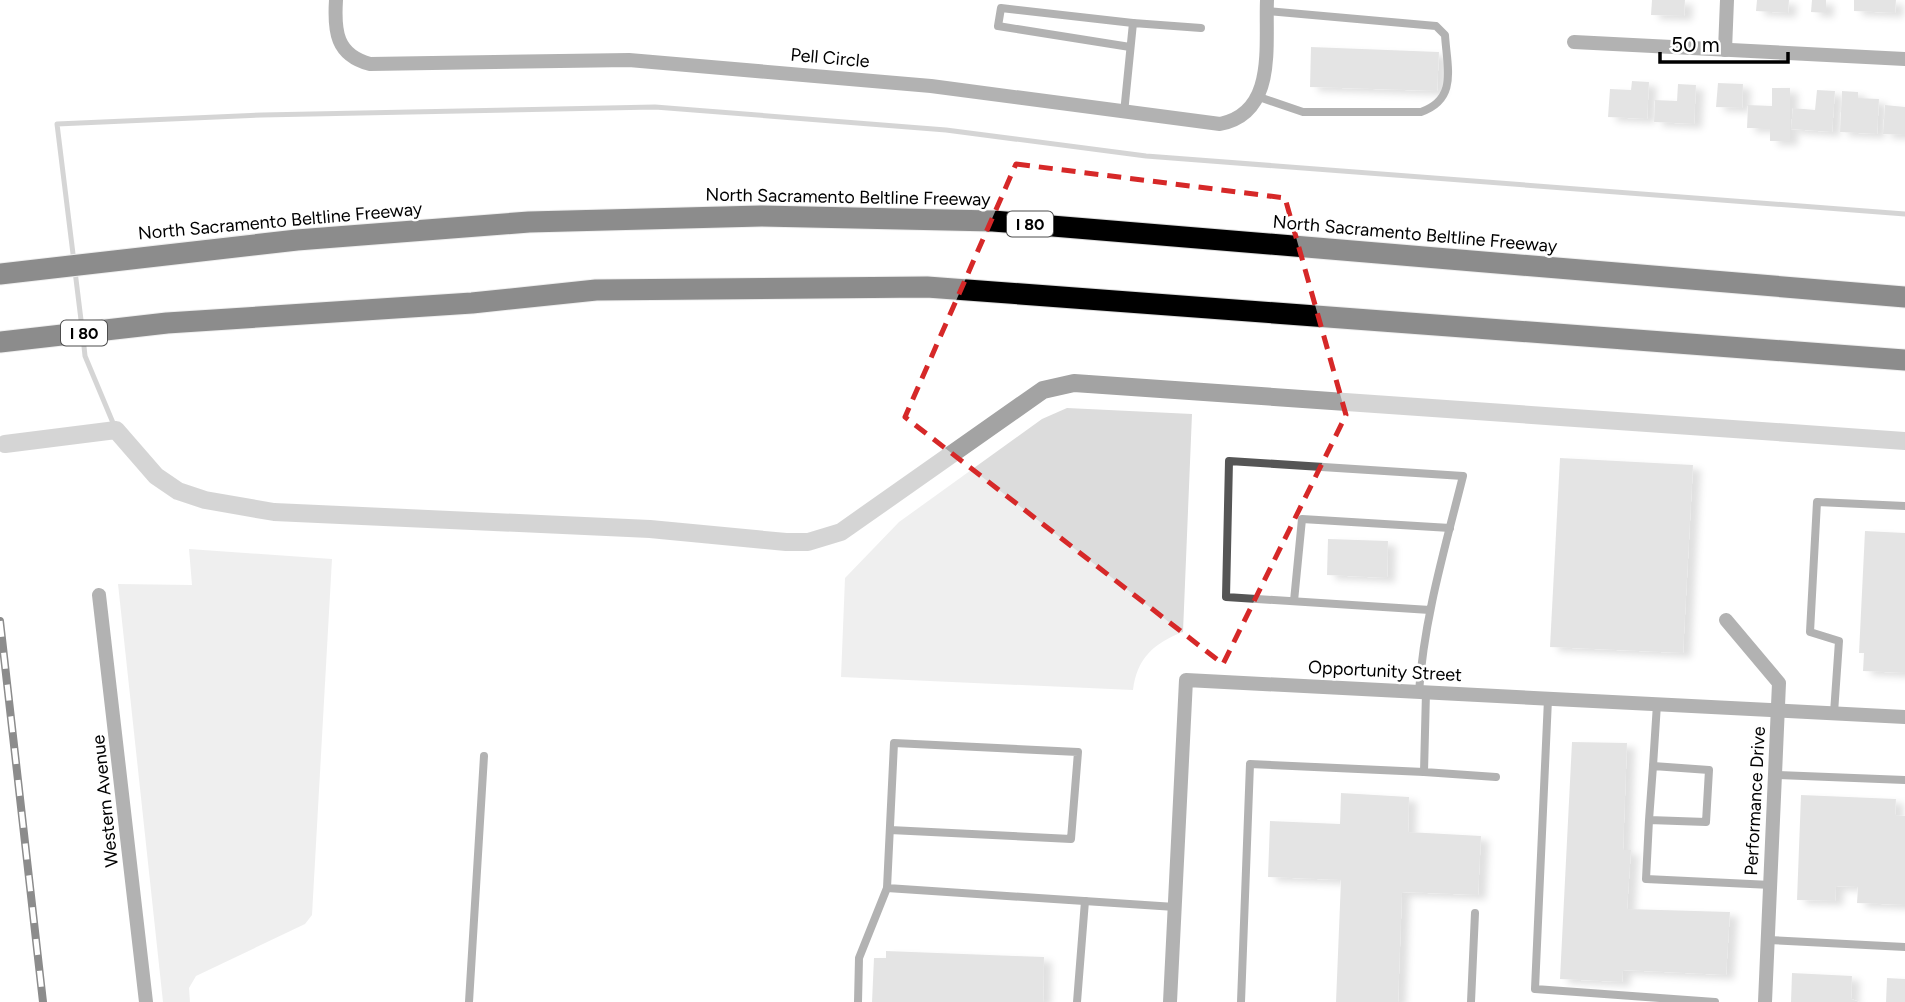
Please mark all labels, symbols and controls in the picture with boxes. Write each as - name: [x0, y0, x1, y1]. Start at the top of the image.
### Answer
- scale bar: [1660, 21, 1788, 65]
- text: 50 m: [1671, 32, 1720, 57]
- street label: Pell Circle: [790, 44, 871, 72]
- street label: North Sacramento Beltline Freeway: [705, 184, 991, 210]
- street label: North Sacramento Beltline Freeway: [137, 198, 424, 244]
- street label: North Sacramento Beltline Freeway: [1272, 211, 1559, 257]
- road number: I 80: [1007, 212, 1053, 236]
- road number: I 80: [61, 320, 107, 346]
- street label: Opportunity Street: [1308, 656, 1463, 686]
- street label: Performance Drive: [1740, 726, 1770, 876]
- street label: Western Avenue: [87, 734, 123, 868]

